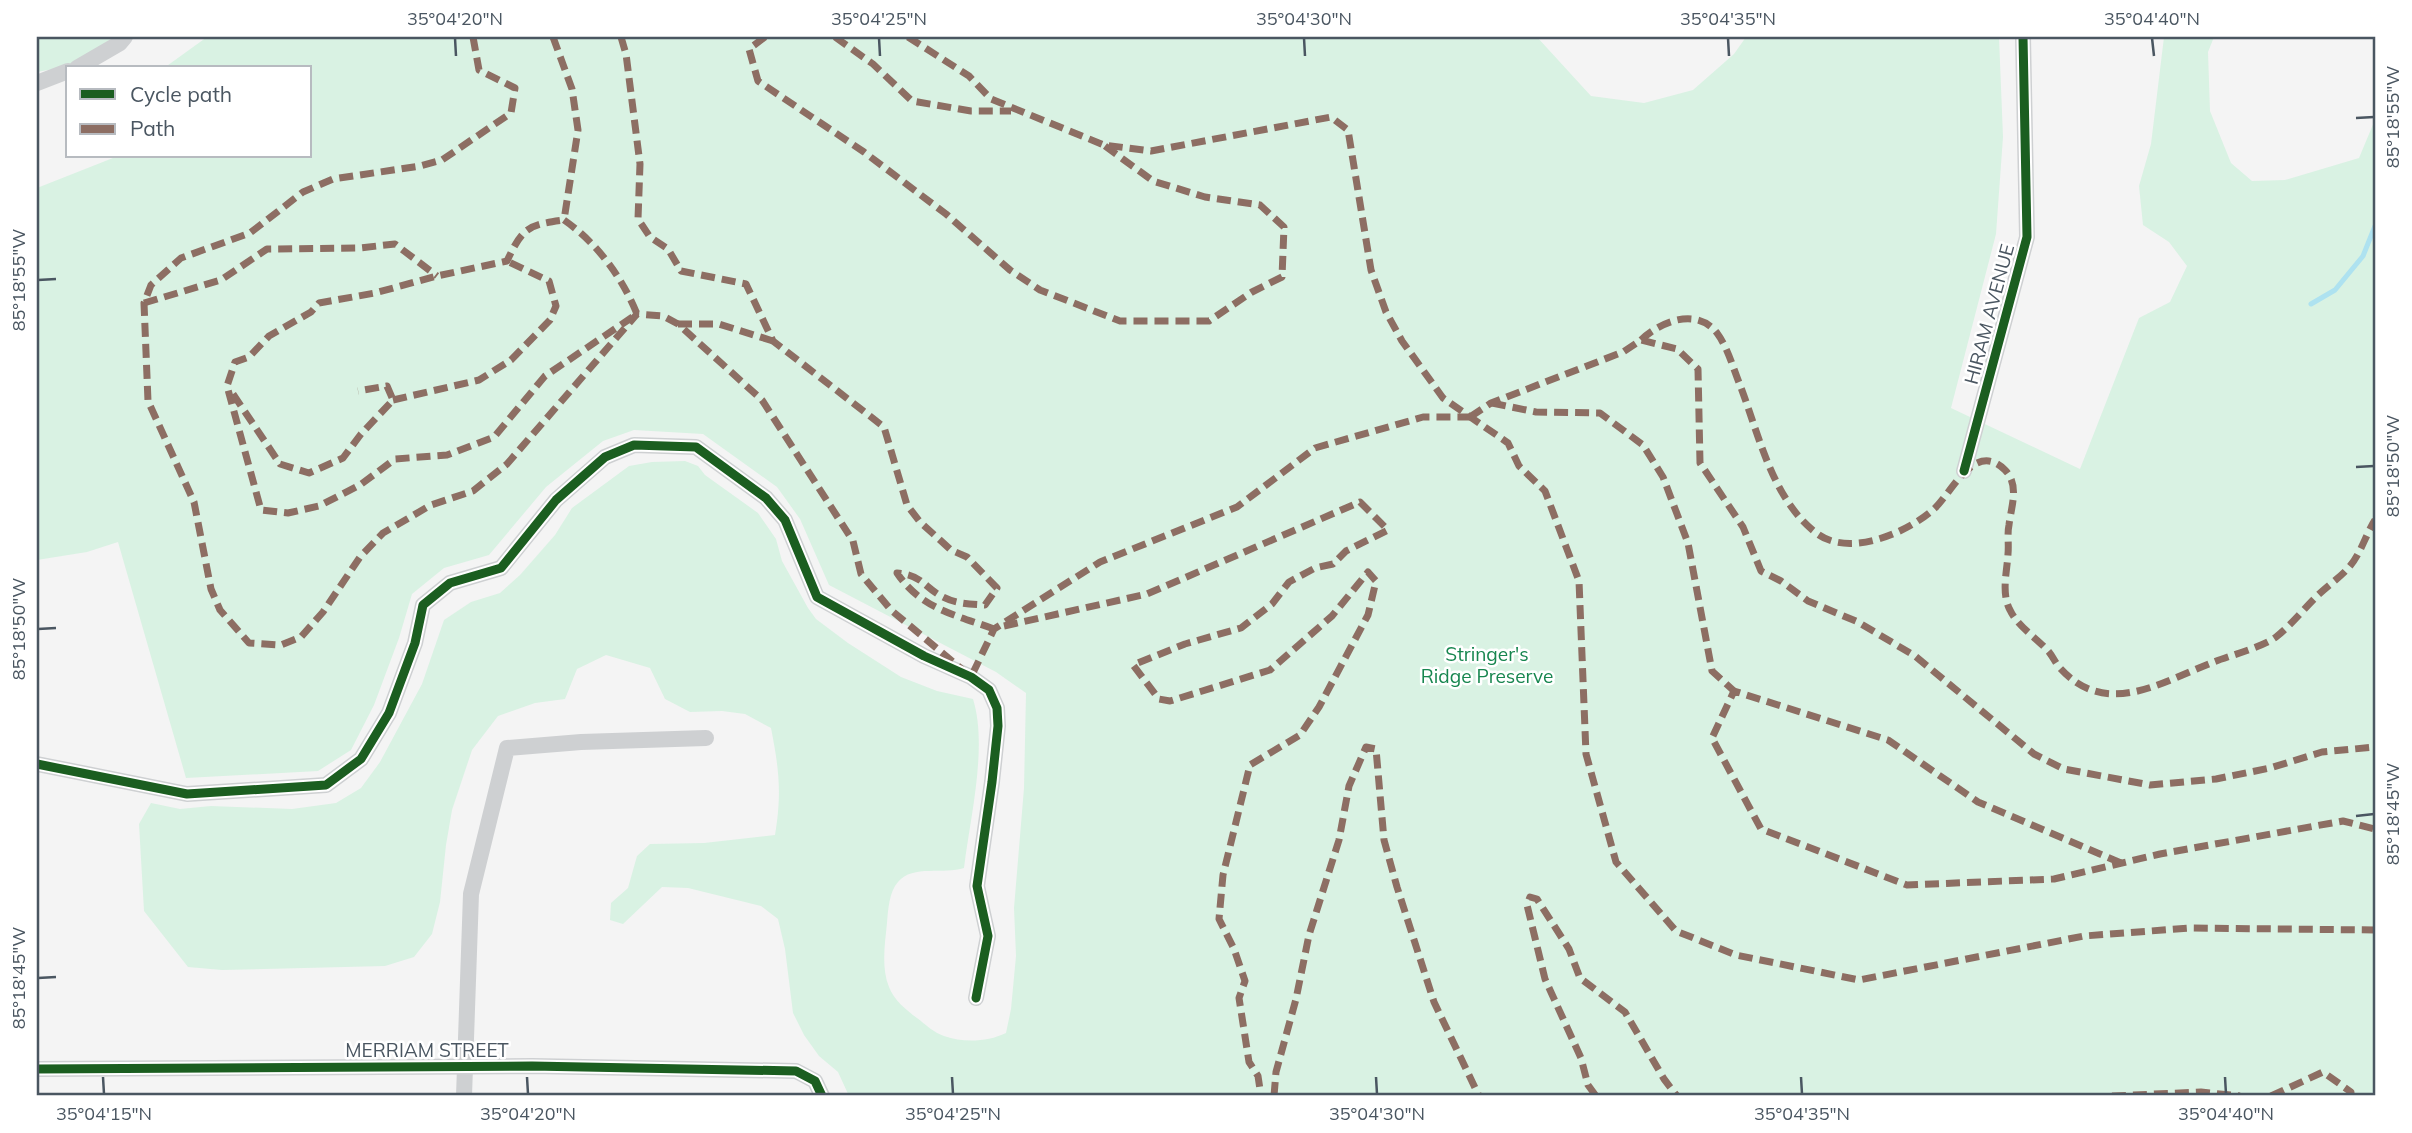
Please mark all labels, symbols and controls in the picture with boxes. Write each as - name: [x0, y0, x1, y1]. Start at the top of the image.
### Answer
- text: 35°04'20"N: [407, 7, 503, 30]
- text: 35°04'25"N: [831, 7, 927, 30]
- text: 35°04'30"N: [1256, 7, 1352, 30]
- text: 35°04'35"N: [1680, 7, 1776, 30]
- text: 35°04'40"N: [2104, 7, 2200, 30]
- legend: [66, 66, 312, 158]
- text: 85°18'55"W: [2381, 66, 2404, 168]
- text: Cycle path: [130, 81, 232, 107]
- text: Path: [130, 115, 175, 141]
- text: 85°18'55"W: [7, 229, 30, 331]
- street label: HIRAM AVENUE: [1959, 241, 2019, 387]
- text: 85°18'50"W: [2381, 415, 2404, 517]
- text: 85°18'50"W: [7, 578, 30, 680]
- park label: Stringer's Ridge Preserve: [1421, 642, 1553, 688]
- text: 85°18'45"W: [2381, 763, 2404, 865]
- text: 85°18'45"W: [7, 927, 30, 1029]
- street label: MERRIAM STREET: [345, 1038, 509, 1062]
- text: 35°04'15"N: [56, 1102, 152, 1125]
- text: 35°04'20"N: [480, 1102, 576, 1125]
- text: 35°04'25"N: [905, 1102, 1001, 1125]
- text: 35°04'30"N: [1329, 1102, 1425, 1125]
- text: 35°04'35"N: [1754, 1102, 1850, 1125]
- text: 35°04'40"N: [2178, 1102, 2274, 1125]

